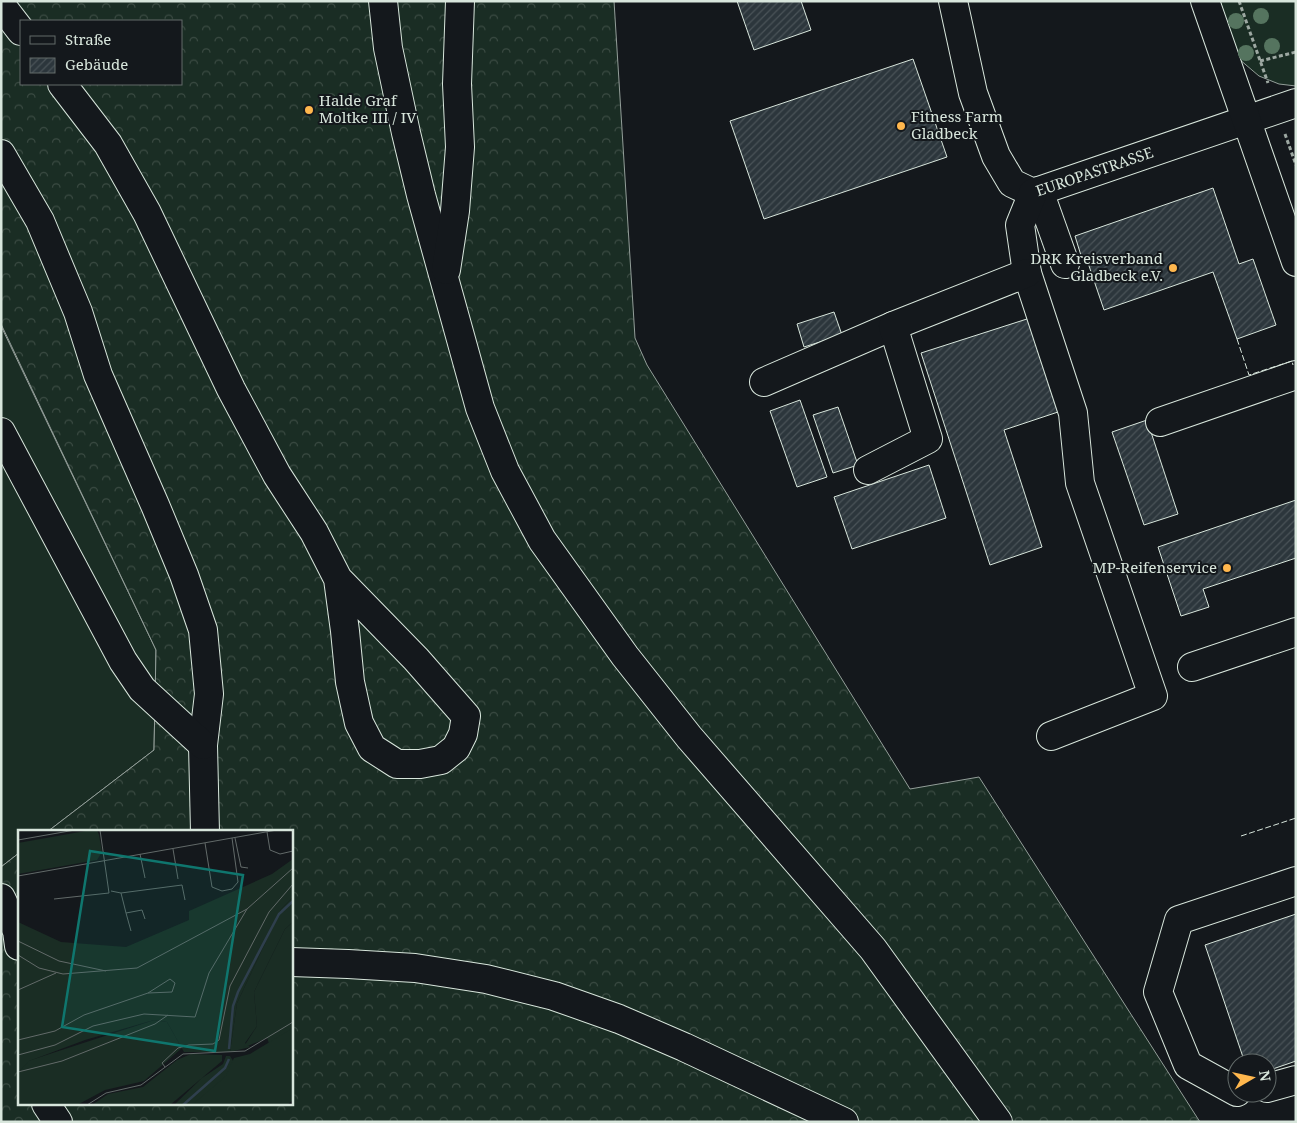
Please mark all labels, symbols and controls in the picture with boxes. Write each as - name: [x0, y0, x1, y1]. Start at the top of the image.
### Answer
- legend: [20, 20, 182, 85]
- text: Straße: [65, 29, 111, 49]
- text: Gebäude: [65, 54, 128, 74]
- place label: Halde Graf Moltke III / IV: [319, 90, 417, 127]
- marker: Halde Graf Moltke III / IV: [303, 104, 315, 116]
- place label: Fitness Farm Gladbeck: [911, 106, 1003, 143]
- marker: Fitness Farm Gladbeck: [895, 120, 907, 132]
- street label: EUROPASTRASSE: [1033, 142, 1156, 200]
- place label: DRK Kreisverband Gladbeck e.V.: [1030, 248, 1163, 285]
- marker: DRK Kreisverband Gladbeck e.V.: [1167, 262, 1179, 274]
- place label: MP-Reifenservice: [1093, 557, 1217, 577]
- marker: MP-Reifenservice: [1221, 562, 1233, 574]
- inset map: [18, 830, 292, 1106]
- north arrow: [1227, 1053, 1277, 1103]
- text: N: [1255, 1069, 1276, 1083]

